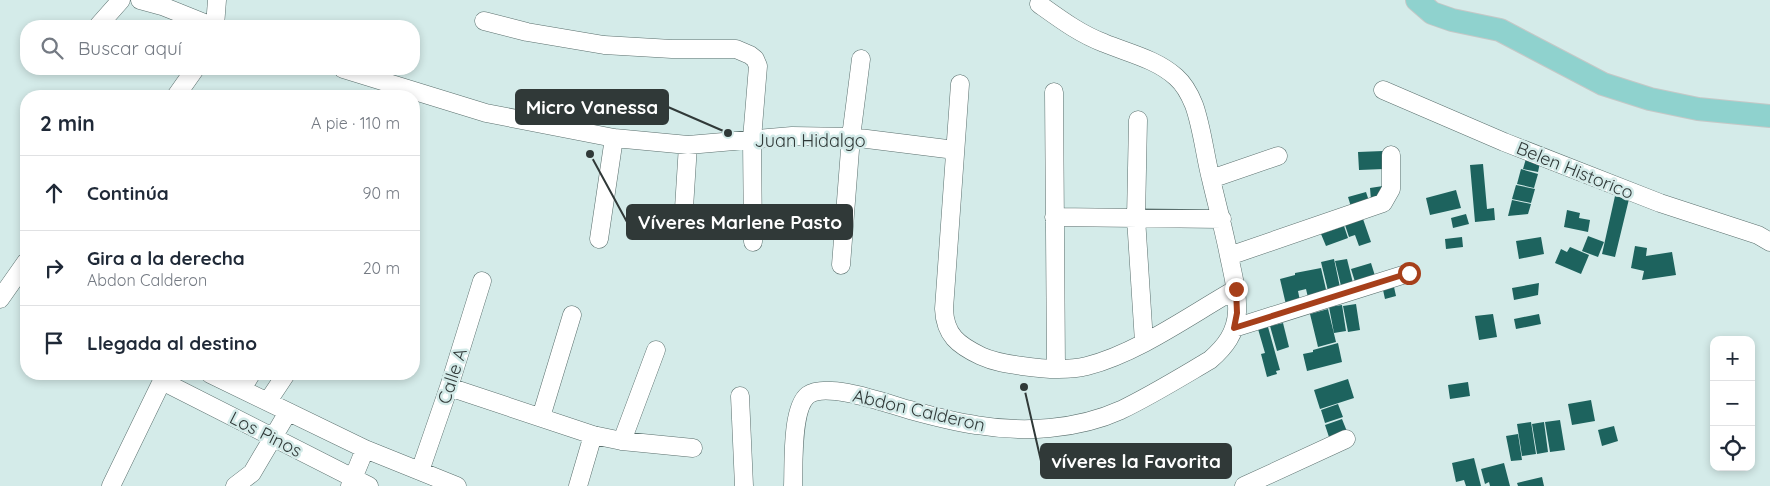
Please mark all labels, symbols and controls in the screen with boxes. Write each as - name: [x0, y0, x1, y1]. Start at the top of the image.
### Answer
- search box: [20, 20, 420, 75]
- icon: search: [38, 34, 66, 62]
- text: Buscar aquí: [78, 36, 182, 60]
- callout: Micro Vanessa: [516, 90, 668, 124]
- text: Micro Vanessa: [526, 95, 658, 119]
- text: 2 min: [40, 110, 95, 136]
- text: A pie · 110 m: [311, 113, 400, 133]
- street label: Juan Hidalgo: [754, 129, 866, 152]
- street label: Belen Historico: [1513, 136, 1637, 204]
- icon: ahead: [40, 179, 68, 207]
- text: Continúa: [87, 181, 169, 205]
- text: 90 m: [363, 183, 400, 203]
- callout: Víveres Marlene Pasto: [627, 205, 852, 239]
- text: Víveres Marlene Pasto: [638, 210, 842, 234]
- text: Gira a la derecha: [87, 246, 245, 270]
- icon: right: [40, 254, 68, 282]
- text: 20 m: [363, 258, 400, 278]
- route start: [1398, 262, 1421, 285]
- text: Abdon Calderon: [87, 270, 207, 290]
- route end: [1225, 278, 1248, 301]
- icon: arrive: [40, 329, 68, 357]
- text: Llegada al destino: [87, 331, 257, 355]
- map controls: [1710, 336, 1755, 471]
- button: +: [1710, 336, 1755, 381]
- street label: Calle A: [432, 345, 472, 407]
- button: −: [1710, 381, 1755, 426]
- street label: Abdon Calderon: [851, 384, 987, 436]
- street label: Los Pinos: [226, 406, 306, 462]
- button: locate: [1710, 426, 1755, 471]
- callout: víveres la Favorita: [1041, 444, 1231, 478]
- text: víveres la Favorita: [1051, 449, 1221, 473]

